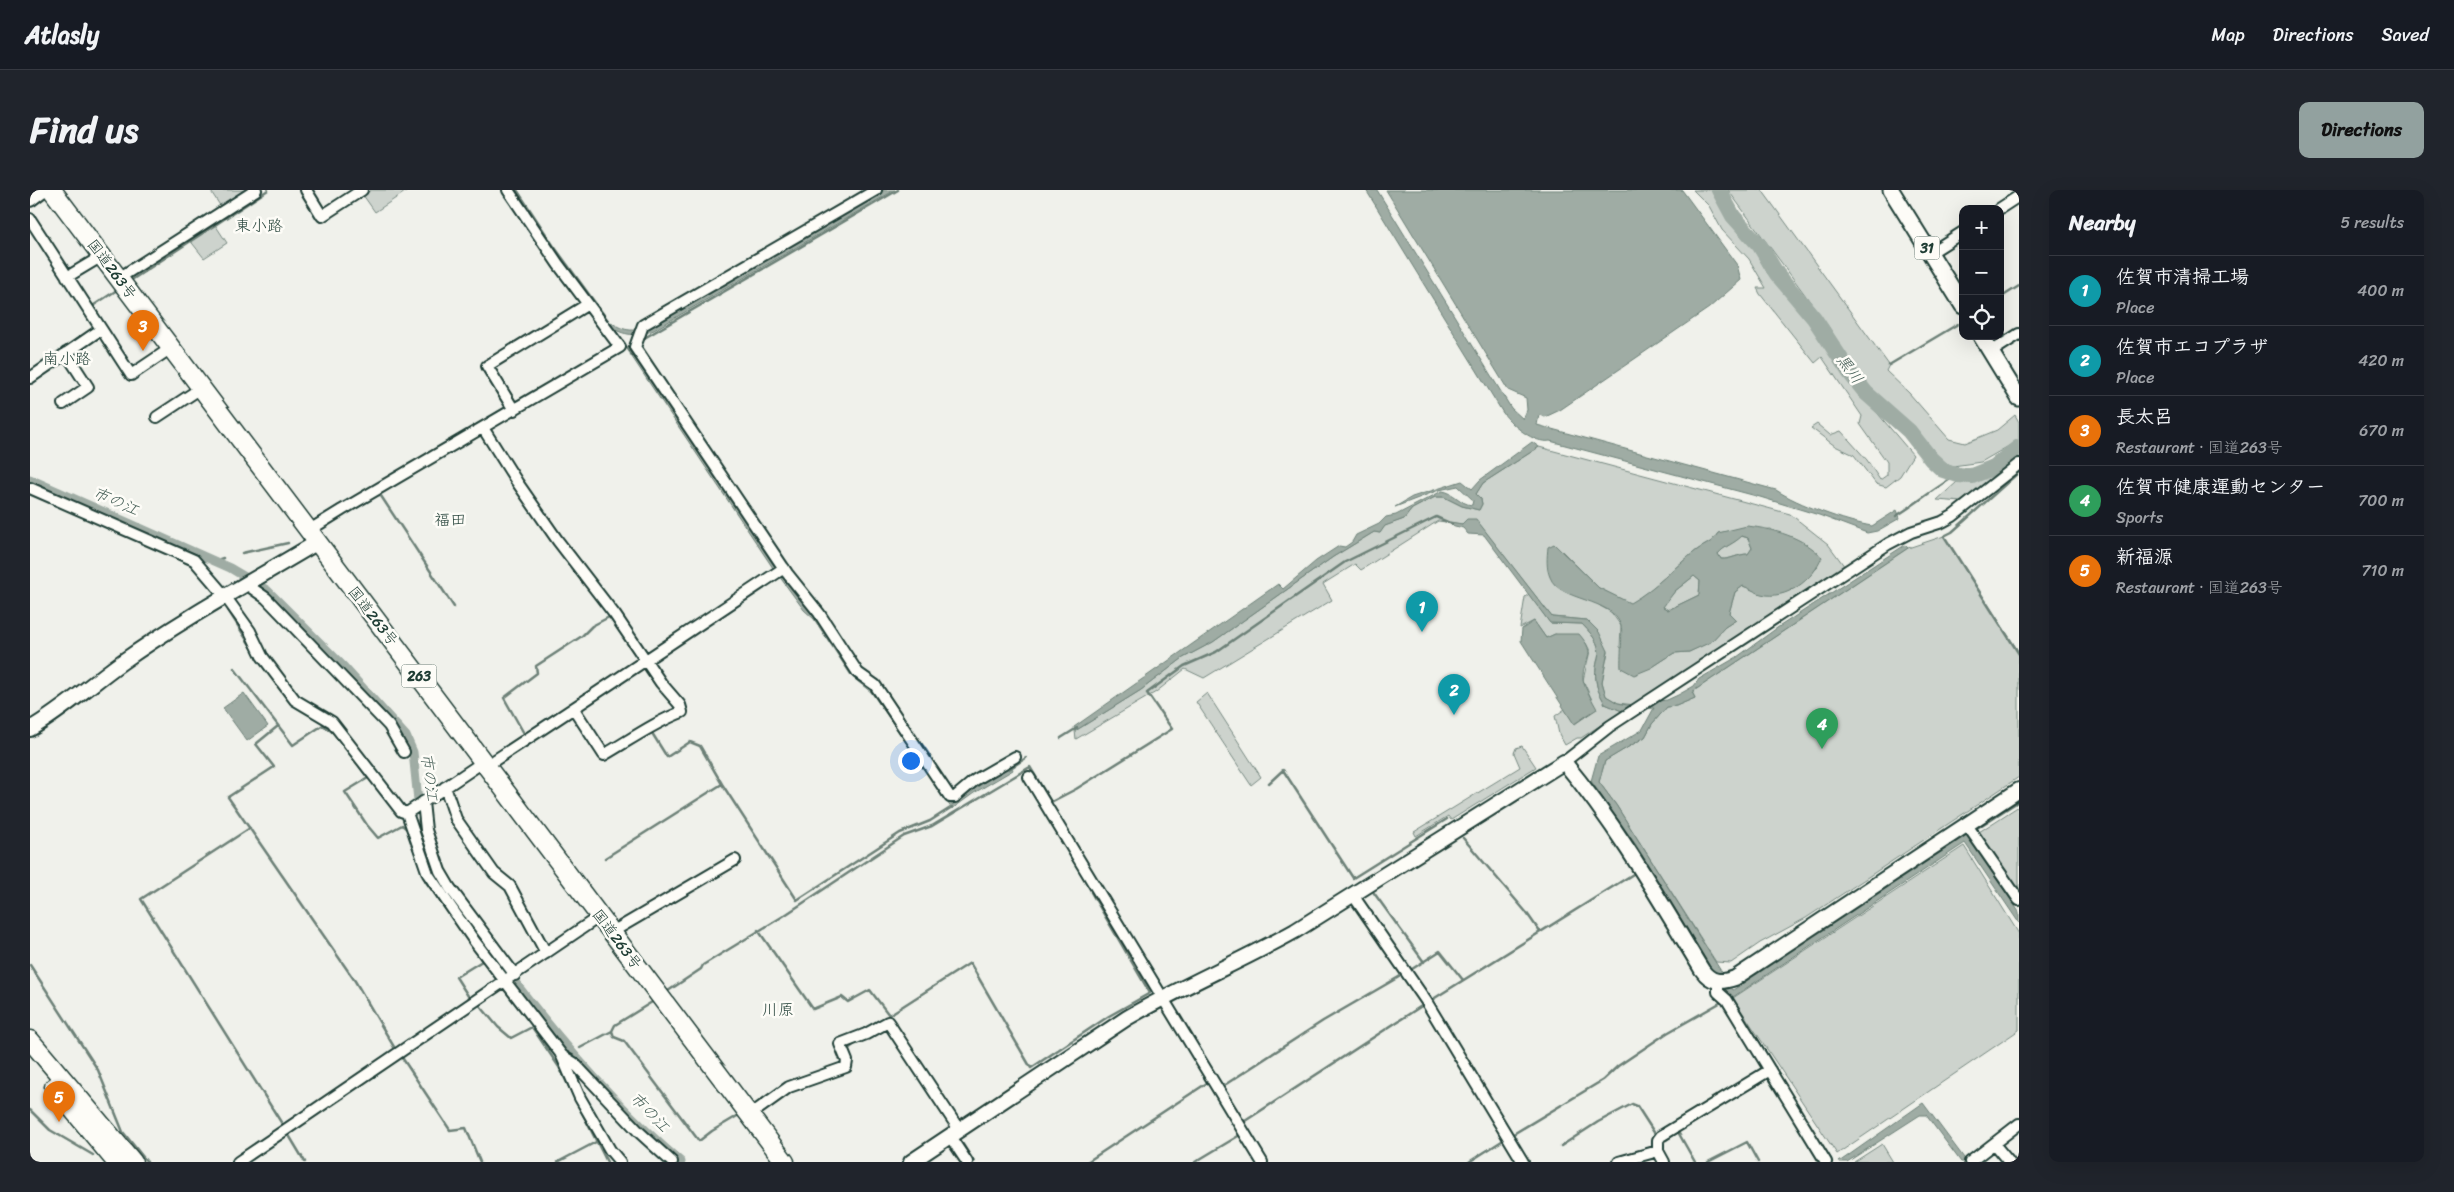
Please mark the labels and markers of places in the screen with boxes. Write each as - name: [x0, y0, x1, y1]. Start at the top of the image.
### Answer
- pin: 3: [127, 310, 159, 351]
- pin: 1: [1406, 591, 1438, 632]
- pin: 2: [1438, 674, 1470, 715]
- pin: 4: [1806, 708, 1838, 749]
- pin: 5: [43, 1081, 75, 1122]

